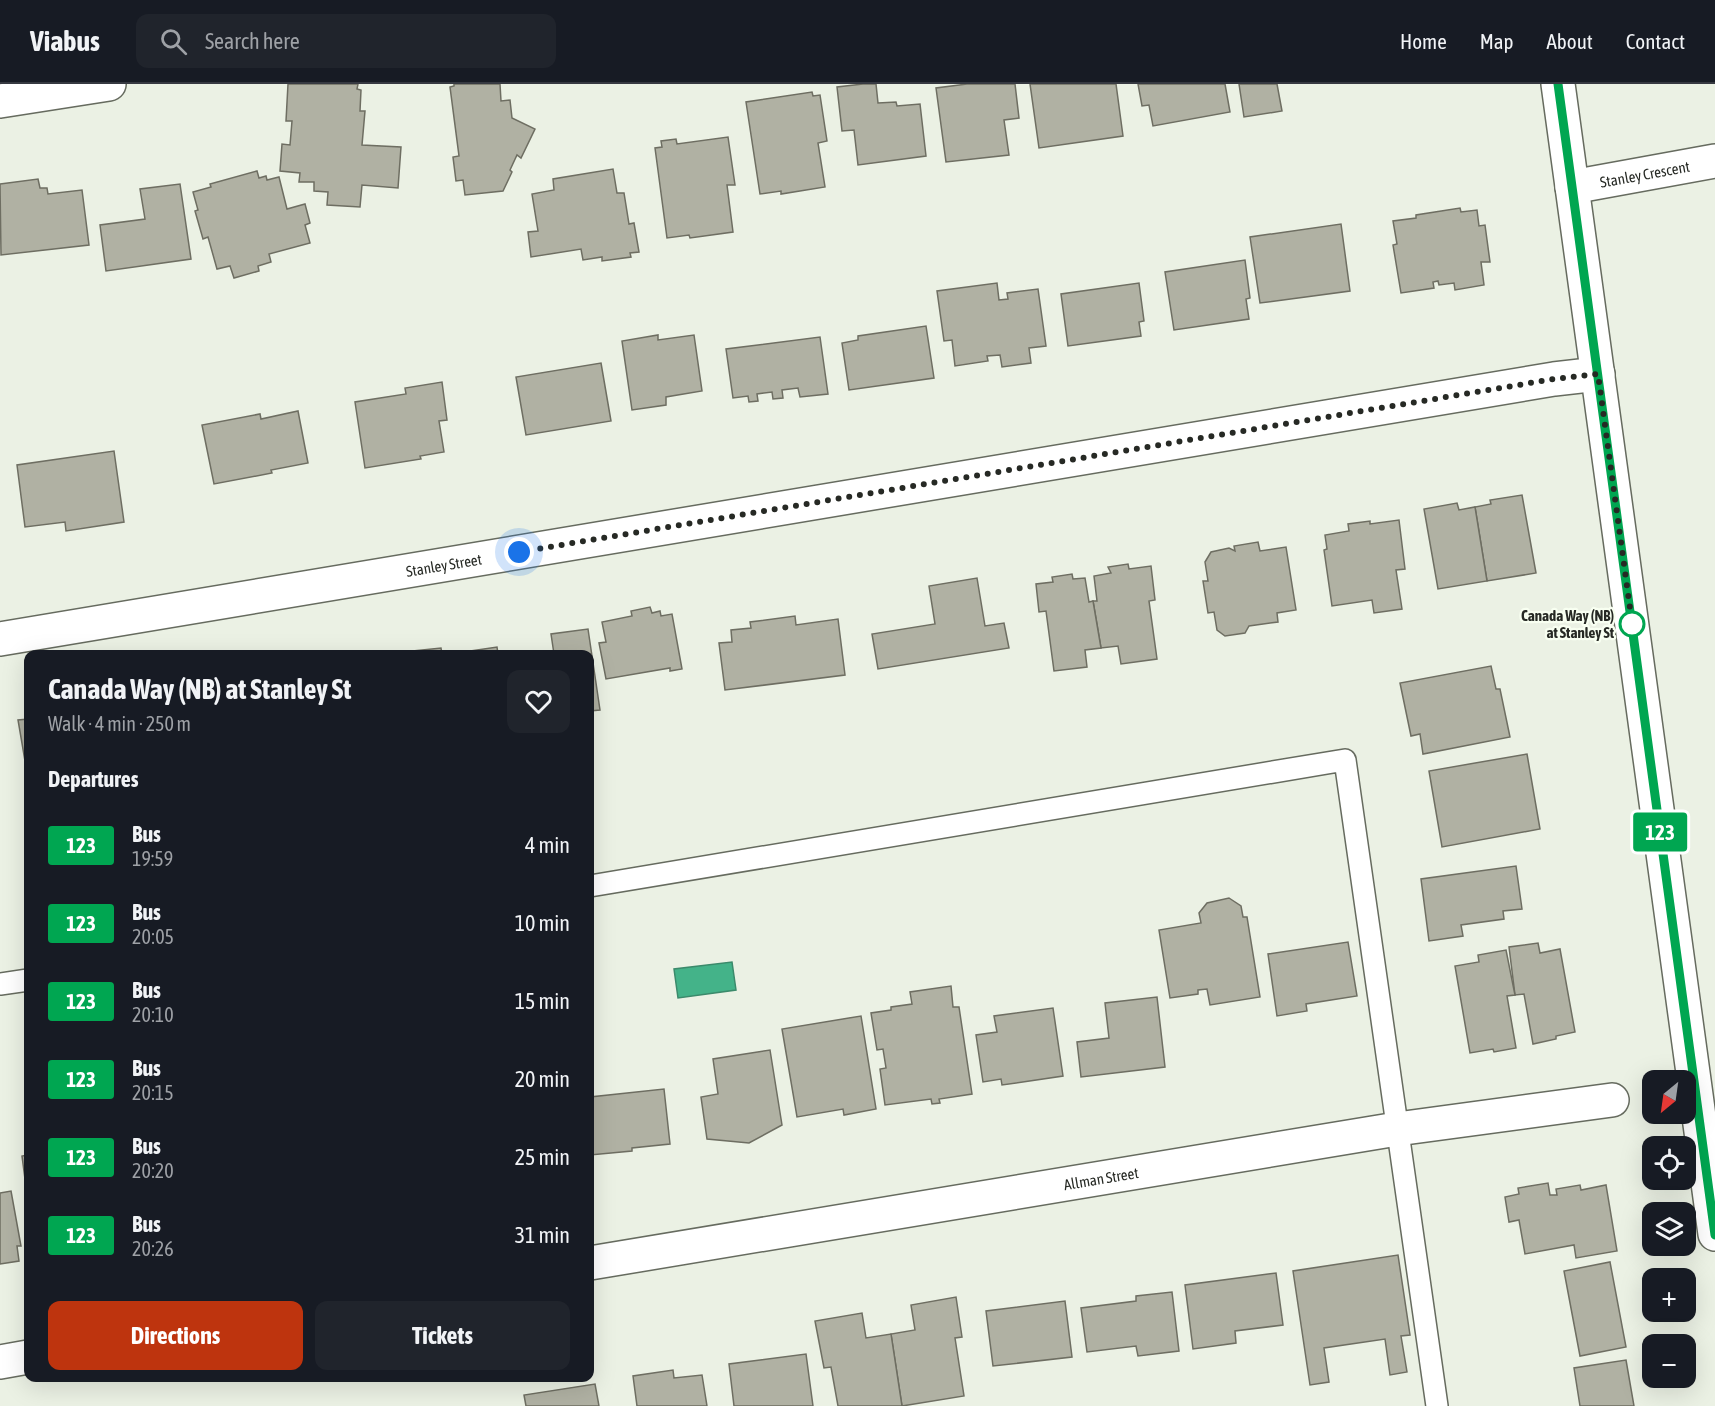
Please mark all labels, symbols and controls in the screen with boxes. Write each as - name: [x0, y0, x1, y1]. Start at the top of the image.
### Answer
- search box: [136, 14, 556, 68]
- text: Viabus: [30, 25, 100, 57]
- icon: search: [157, 25, 190, 58]
- text: Search here: [205, 28, 300, 54]
- text: Home: [1400, 29, 1447, 53]
- text: Map: [1480, 29, 1514, 53]
- text: About: [1547, 29, 1593, 53]
- text: Contact: [1626, 29, 1685, 53]
- street label: Stanley Crescent: [1599, 157, 1691, 190]
- your location: [504, 537, 534, 567]
- street label: Stanley Street: [405, 550, 483, 579]
- place label: Canada Way (NB) at Stanley St: [1521, 607, 1615, 641]
- marker: Canada Way (NB) at Stanley St: [1619, 611, 1645, 637]
- button: heart: [507, 670, 570, 733]
- text: Canada Way (NB) at Stanley St: [48, 673, 351, 705]
- text: Walk · 4 min · 250 m: [48, 712, 191, 735]
- text: Departures: [48, 766, 138, 792]
- line badge: 123: [1626, 812, 1694, 852]
- text: 123: [1645, 820, 1675, 844]
- text: Bus: [132, 821, 161, 847]
- text: 4 min: [525, 832, 570, 858]
- text: 123: [66, 833, 96, 857]
- text: 19:59: [132, 847, 173, 870]
- text: Bus: [132, 899, 161, 925]
- text: 10 min: [515, 910, 570, 936]
- text: 123: [66, 911, 96, 935]
- text: 20:05: [132, 925, 174, 948]
- text: Bus: [132, 977, 161, 1003]
- text: 15 min: [515, 988, 570, 1014]
- text: 123: [66, 989, 96, 1013]
- text: 20:10: [132, 1003, 174, 1026]
- text: Bus: [132, 1055, 161, 1081]
- text: 20 min: [515, 1066, 570, 1092]
- text: 123: [66, 1067, 96, 1091]
- north arrow: [1642, 1070, 1696, 1124]
- map controls: [1642, 1070, 1696, 1388]
- text: 20:15: [132, 1081, 174, 1104]
- text: Bus: [132, 1133, 161, 1159]
- button: locate: [1642, 1136, 1696, 1190]
- text: 25 min: [515, 1144, 570, 1170]
- text: 123: [66, 1145, 96, 1169]
- text: 20:20: [132, 1159, 174, 1182]
- street label: Allman Street: [1062, 1164, 1140, 1193]
- button: layers: [1642, 1202, 1696, 1256]
- text: Bus: [132, 1211, 161, 1237]
- text: 31 min: [515, 1222, 570, 1248]
- text: 123: [66, 1223, 96, 1247]
- text: 20:26: [132, 1237, 174, 1260]
- button: +: [1642, 1268, 1696, 1322]
- button: Directions: [48, 1301, 303, 1370]
- button: Tickets: [315, 1301, 570, 1370]
- button: −: [1642, 1334, 1696, 1388]

